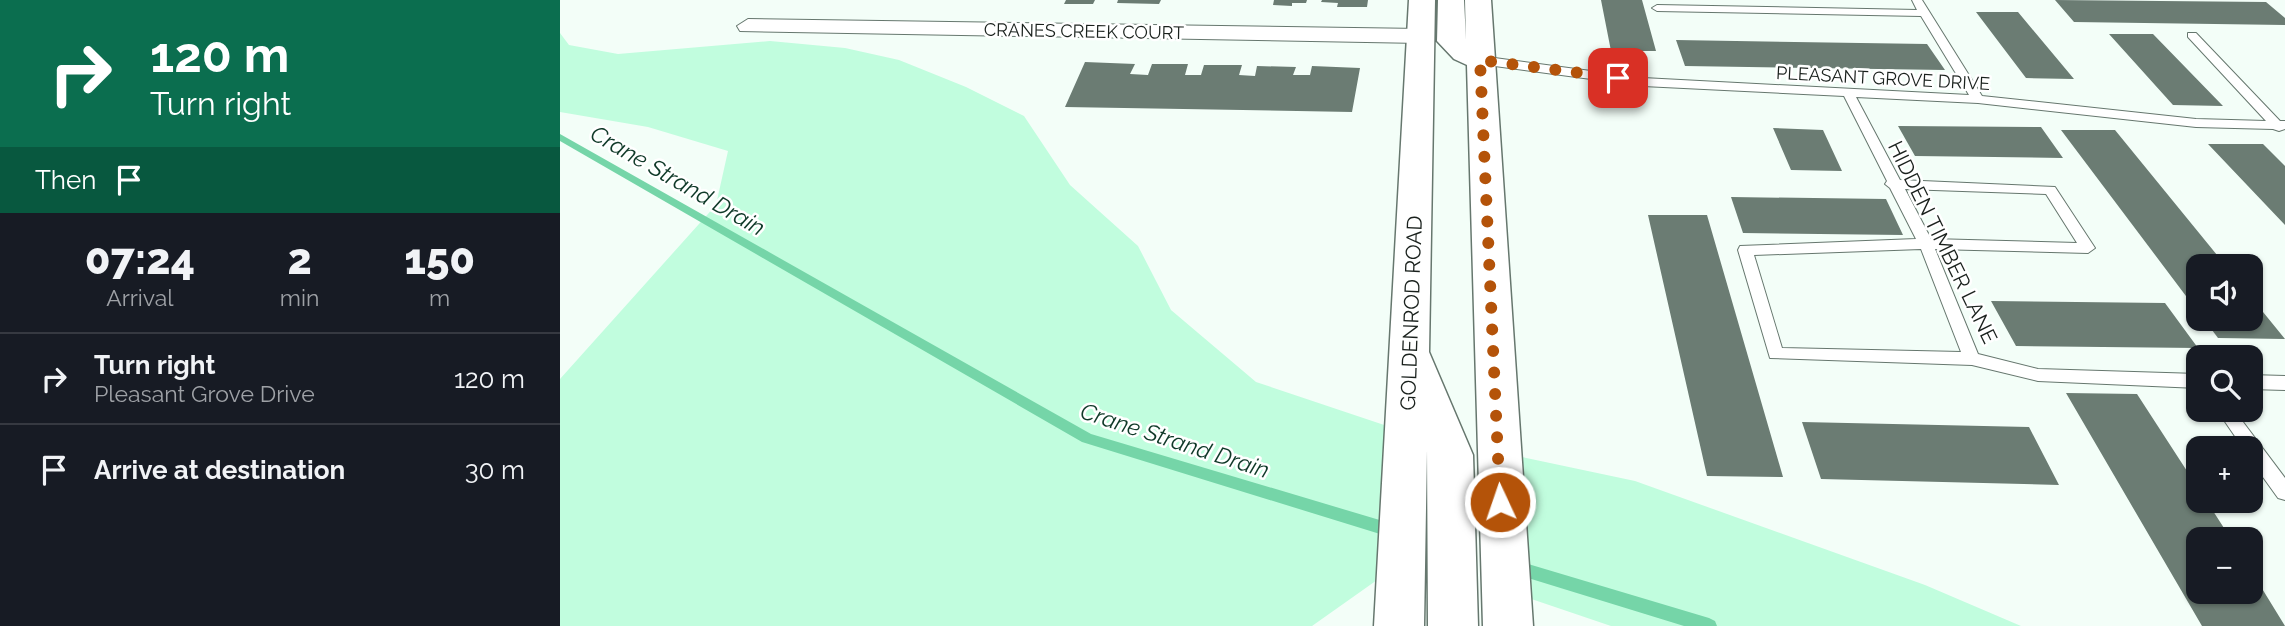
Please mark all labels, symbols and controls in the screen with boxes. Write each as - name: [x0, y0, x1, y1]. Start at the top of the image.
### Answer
- street label: CRANES CREEK COURT: [984, 19, 1184, 43]
- text: 120 m: [150, 26, 289, 83]
- icon: right: [35, 28, 126, 119]
- pin: [1588, 48, 1648, 108]
- icon: arrive: [1599, 59, 1637, 97]
- street label: PLEASANT GROVE DRIVE: [1776, 62, 1991, 94]
- text: Turn right: [150, 85, 291, 122]
- water label: Crane Strand Drain: [586, 119, 770, 241]
- street label: HIDDEN TIMBER LANE: [1883, 137, 2003, 347]
- icon: arrive: [110, 161, 148, 199]
- text: Then: [35, 165, 96, 195]
- street label: GOLDENROD ROAD: [1395, 215, 1427, 411]
- text: 07:24: [85, 235, 195, 284]
- text: 2: [287, 235, 312, 284]
- text: 150: [404, 235, 475, 284]
- map controls: [2186, 254, 2263, 604]
- button: sound: [2186, 254, 2263, 331]
- text: Arrival: [106, 284, 174, 311]
- text: min: [280, 284, 319, 311]
- text: m: [429, 284, 450, 311]
- button: search: [2186, 345, 2263, 422]
- text: Turn right: [94, 350, 215, 380]
- icon: right: [35, 360, 73, 398]
- text: 120 m: [454, 364, 525, 394]
- text: Pleasant Grove Drive: [94, 380, 315, 407]
- water label: Crane Strand Drain: [1077, 397, 1273, 483]
- button: +: [2186, 436, 2263, 513]
- icon: arrive: [35, 451, 73, 489]
- text: Arrive at destination: [94, 455, 345, 485]
- text: 30 m: [465, 455, 525, 485]
- position arrow: [1463, 465, 1537, 539]
- button: −: [2186, 527, 2263, 604]

